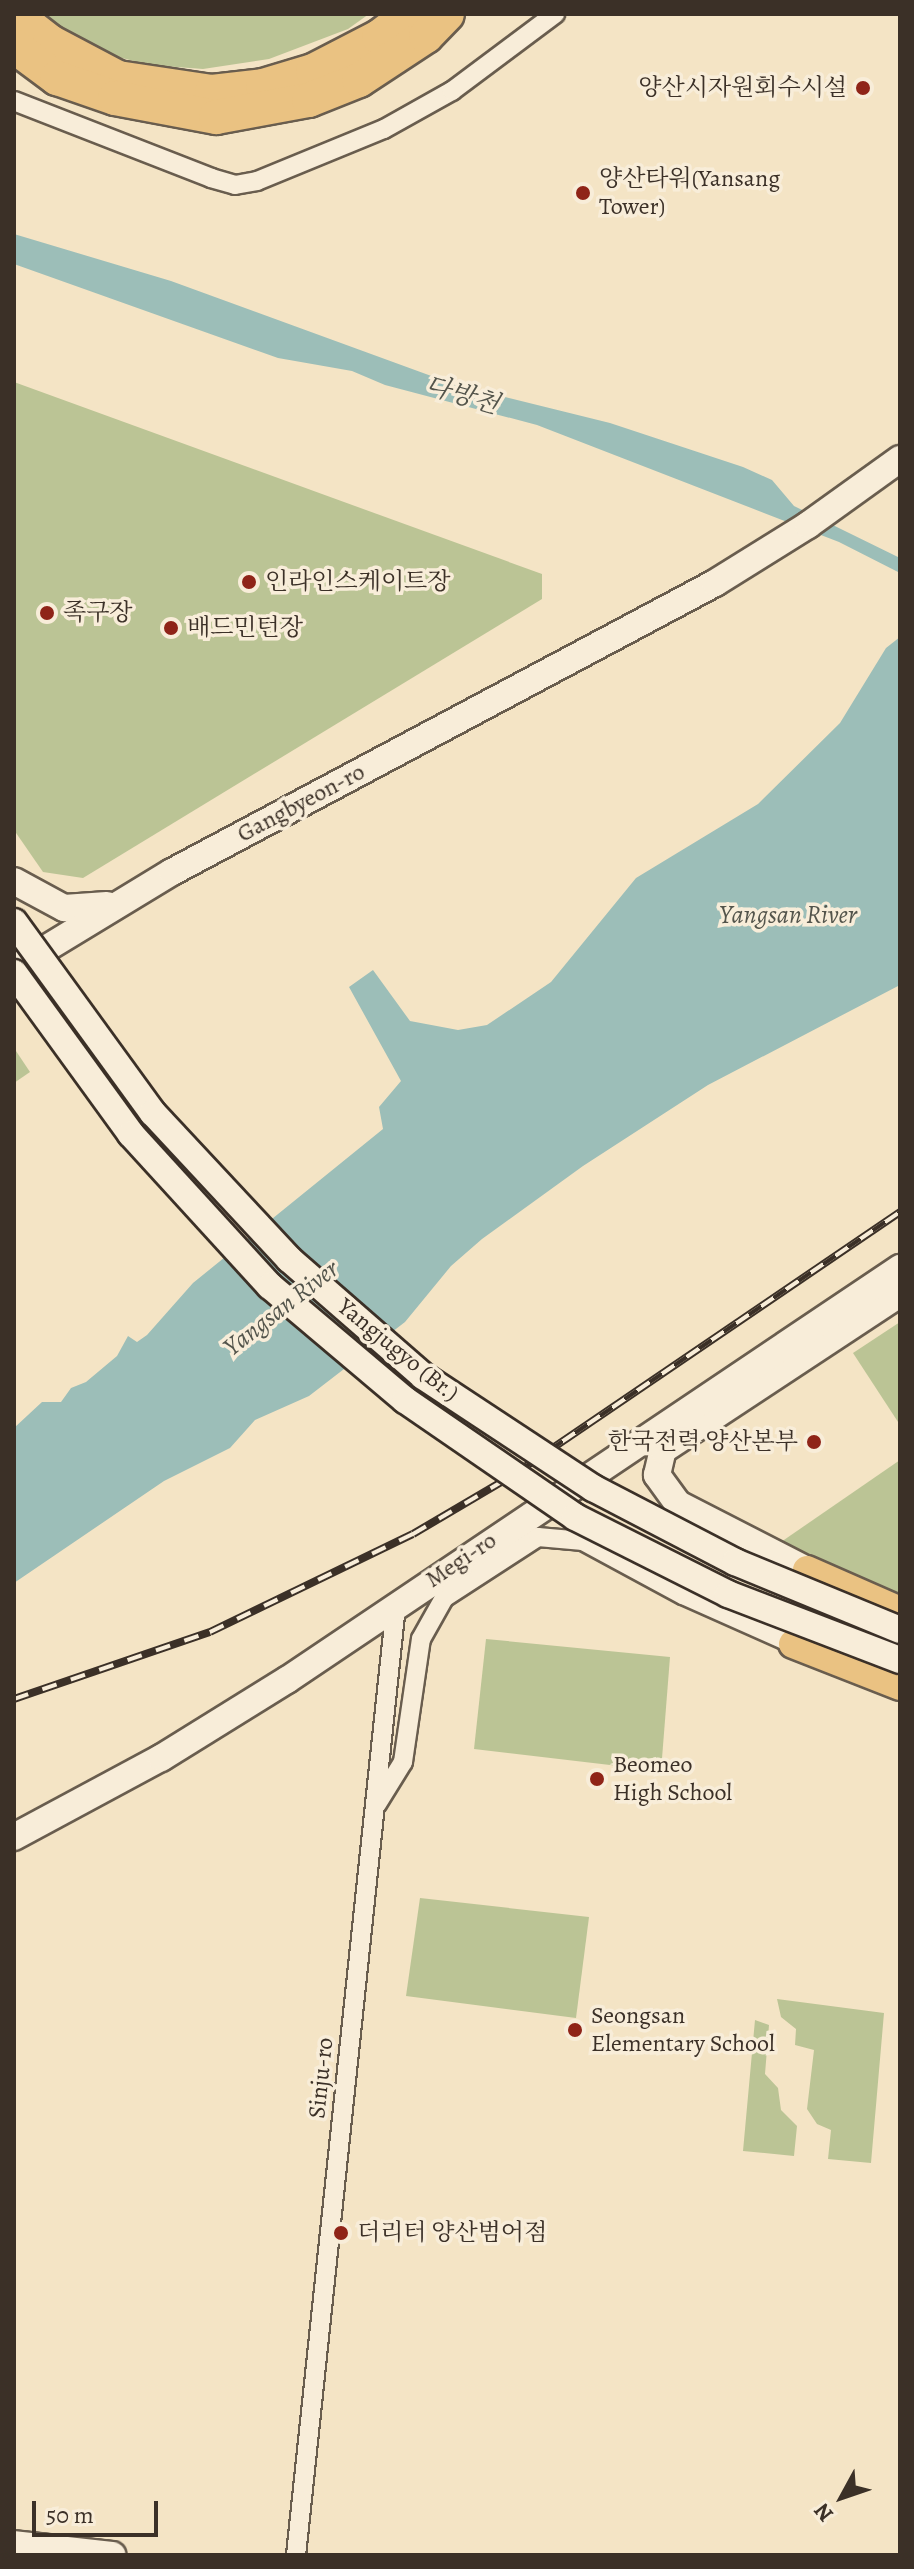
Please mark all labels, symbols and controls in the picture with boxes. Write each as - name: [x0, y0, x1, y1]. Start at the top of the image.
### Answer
- place label: 양산시자원회수시설: [638, 74, 847, 102]
- marker: 양산시자원회수시설: [854, 79, 872, 97]
- place label: 양산타워(Yansang Tower): [599, 165, 780, 221]
- marker: 양산타워(Yansang Tower): [574, 184, 592, 202]
- water label: 다방천: [421, 369, 503, 421]
- place label: 인라인스케이트장: [265, 568, 450, 596]
- marker: 인라인스케이트장: [240, 573, 258, 591]
- place label: 족구장: [63, 599, 133, 627]
- marker: 족구장: [38, 604, 56, 622]
- place label: 배드민턴장: [187, 614, 303, 642]
- marker: 배드민턴장: [162, 619, 180, 637]
- street label: Gangbyeon-ro: [232, 757, 370, 849]
- water label: Yangsan River: [719, 899, 857, 931]
- water label: Yangsan River: [217, 1253, 345, 1363]
- street label: Yangjugyo (Br.): [332, 1292, 464, 1408]
- place label: 한국전력 양산본부: [608, 1428, 798, 1456]
- marker: 한국전력 양산본부: [805, 1433, 823, 1451]
- street label: Megi-ro: [420, 1526, 502, 1594]
- place label: Beomeo High School: [613, 1751, 732, 1807]
- marker: Beomeo High School: [588, 1770, 606, 1788]
- place label: Seongsan Elementary School: [591, 2002, 775, 2058]
- marker: Seongsan Elementary School: [566, 2021, 584, 2039]
- street label: Sinju-ro: [302, 2036, 340, 2120]
- place label: 더리터 양산범어점: [357, 2219, 547, 2247]
- marker: 더리터 양산범어점: [332, 2224, 350, 2242]
- north arrow: [802, 2457, 882, 2537]
- scale bar: [36, 2485, 162, 2535]
- text: N: [807, 2497, 840, 2528]
- text: 50 m: [46, 2499, 94, 2531]

